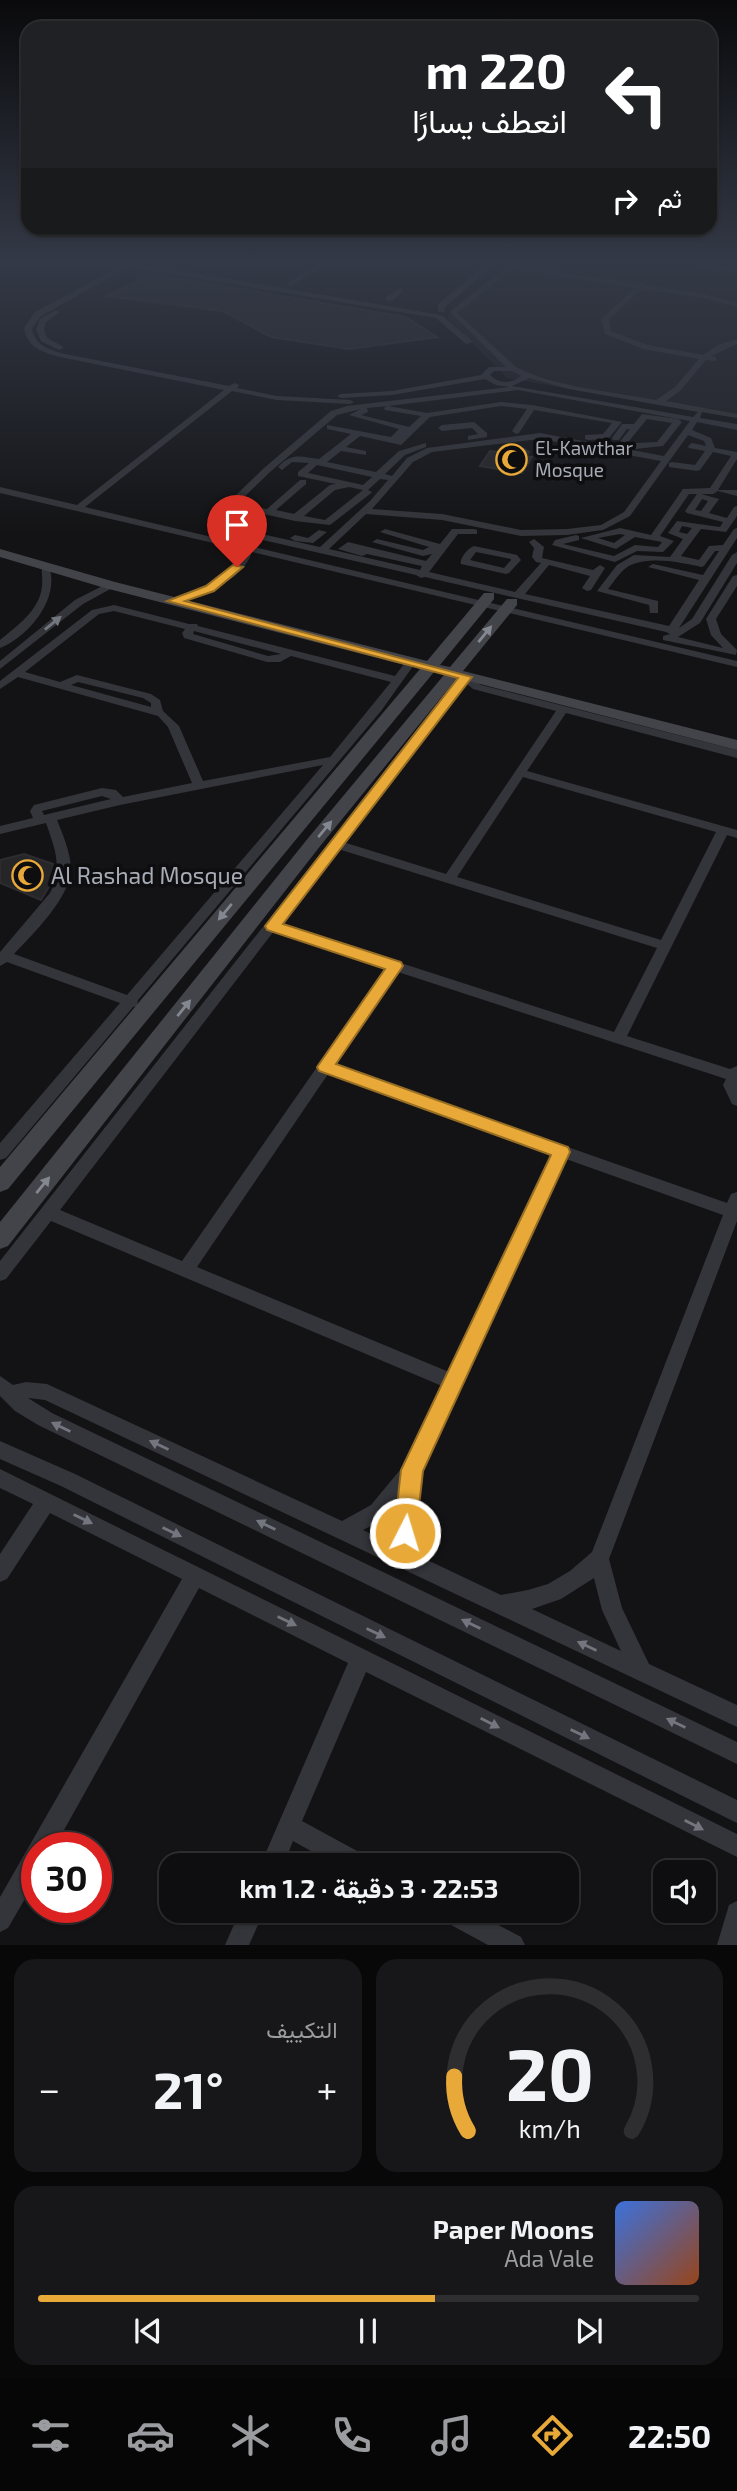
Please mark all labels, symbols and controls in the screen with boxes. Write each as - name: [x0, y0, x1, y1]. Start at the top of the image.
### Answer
- text: 220 m: [425, 40, 567, 99]
- icon: left: [591, 49, 682, 140]
- text: انعطف يسارًا: [412, 101, 567, 139]
- icon: right: [606, 182, 644, 220]
- text: ثم: [658, 182, 682, 213]
- place label: El-Kawthar Mosque: [535, 436, 633, 481]
- mosque icon: El-Kawthar Mosque: [495, 442, 529, 476]
- pin: [207, 495, 267, 567]
- icon: arrive: [218, 506, 256, 544]
- one-way arrow: [44, 616, 61, 631]
- one-way arrow: [478, 626, 493, 644]
- one-way arrow: [317, 820, 333, 838]
- mosque icon: Al Rashad Mosque: [11, 859, 45, 893]
- place label: Al Rashad Mosque: [51, 861, 243, 889]
- one-way arrow: [218, 902, 233, 920]
- one-way arrow: [177, 999, 192, 1017]
- one-way arrow: [35, 1177, 50, 1195]
- one-way arrow: [51, 1421, 71, 1432]
- one-way arrow: [149, 1439, 169, 1451]
- position arrow: [368, 1496, 442, 1570]
- one-way arrow: [73, 1514, 93, 1525]
- one-way arrow: [256, 1520, 276, 1531]
- one-way arrow: [162, 1526, 182, 1537]
- one-way arrow: [277, 1615, 297, 1626]
- one-way arrow: [461, 1618, 481, 1630]
- one-way arrow: [366, 1627, 386, 1639]
- one-way arrow: [576, 1640, 597, 1651]
- one-way arrow: [480, 1717, 500, 1728]
- one-way arrow: [665, 1717, 686, 1728]
- one-way arrow: [570, 1729, 590, 1740]
- one-way arrow: [684, 1819, 704, 1830]
- speed limit sign: 30: [21, 1832, 112, 1923]
- map controls: [653, 1860, 716, 1923]
- button: sound: [653, 1860, 716, 1923]
- text: 22:53 · 3 دقيقة · 1.2 km: [240, 1872, 498, 1903]
- text: التكييف: [266, 2015, 338, 2043]
- text: 20: [505, 2029, 593, 2117]
- text: 21°: [153, 2057, 224, 2119]
- text: −: [38, 2065, 60, 2111]
- text: +: [317, 2065, 337, 2111]
- text: km/h: [518, 2113, 580, 2143]
- text: Paper Moons: [433, 2213, 594, 2244]
- text: Ada Vale: [504, 2244, 594, 2272]
- icon: previous: [129, 2312, 167, 2350]
- icon: pause: [349, 2312, 387, 2350]
- icon: next: [570, 2312, 608, 2350]
- icon: filters: [26, 2411, 75, 2460]
- icon: car: [126, 2411, 175, 2460]
- icon: climate: [226, 2411, 275, 2460]
- icon: phone: [327, 2411, 376, 2460]
- icon: music: [427, 2411, 476, 2460]
- icon: directions: [528, 2411, 577, 2460]
- text: 22:50: [628, 2416, 711, 2454]

